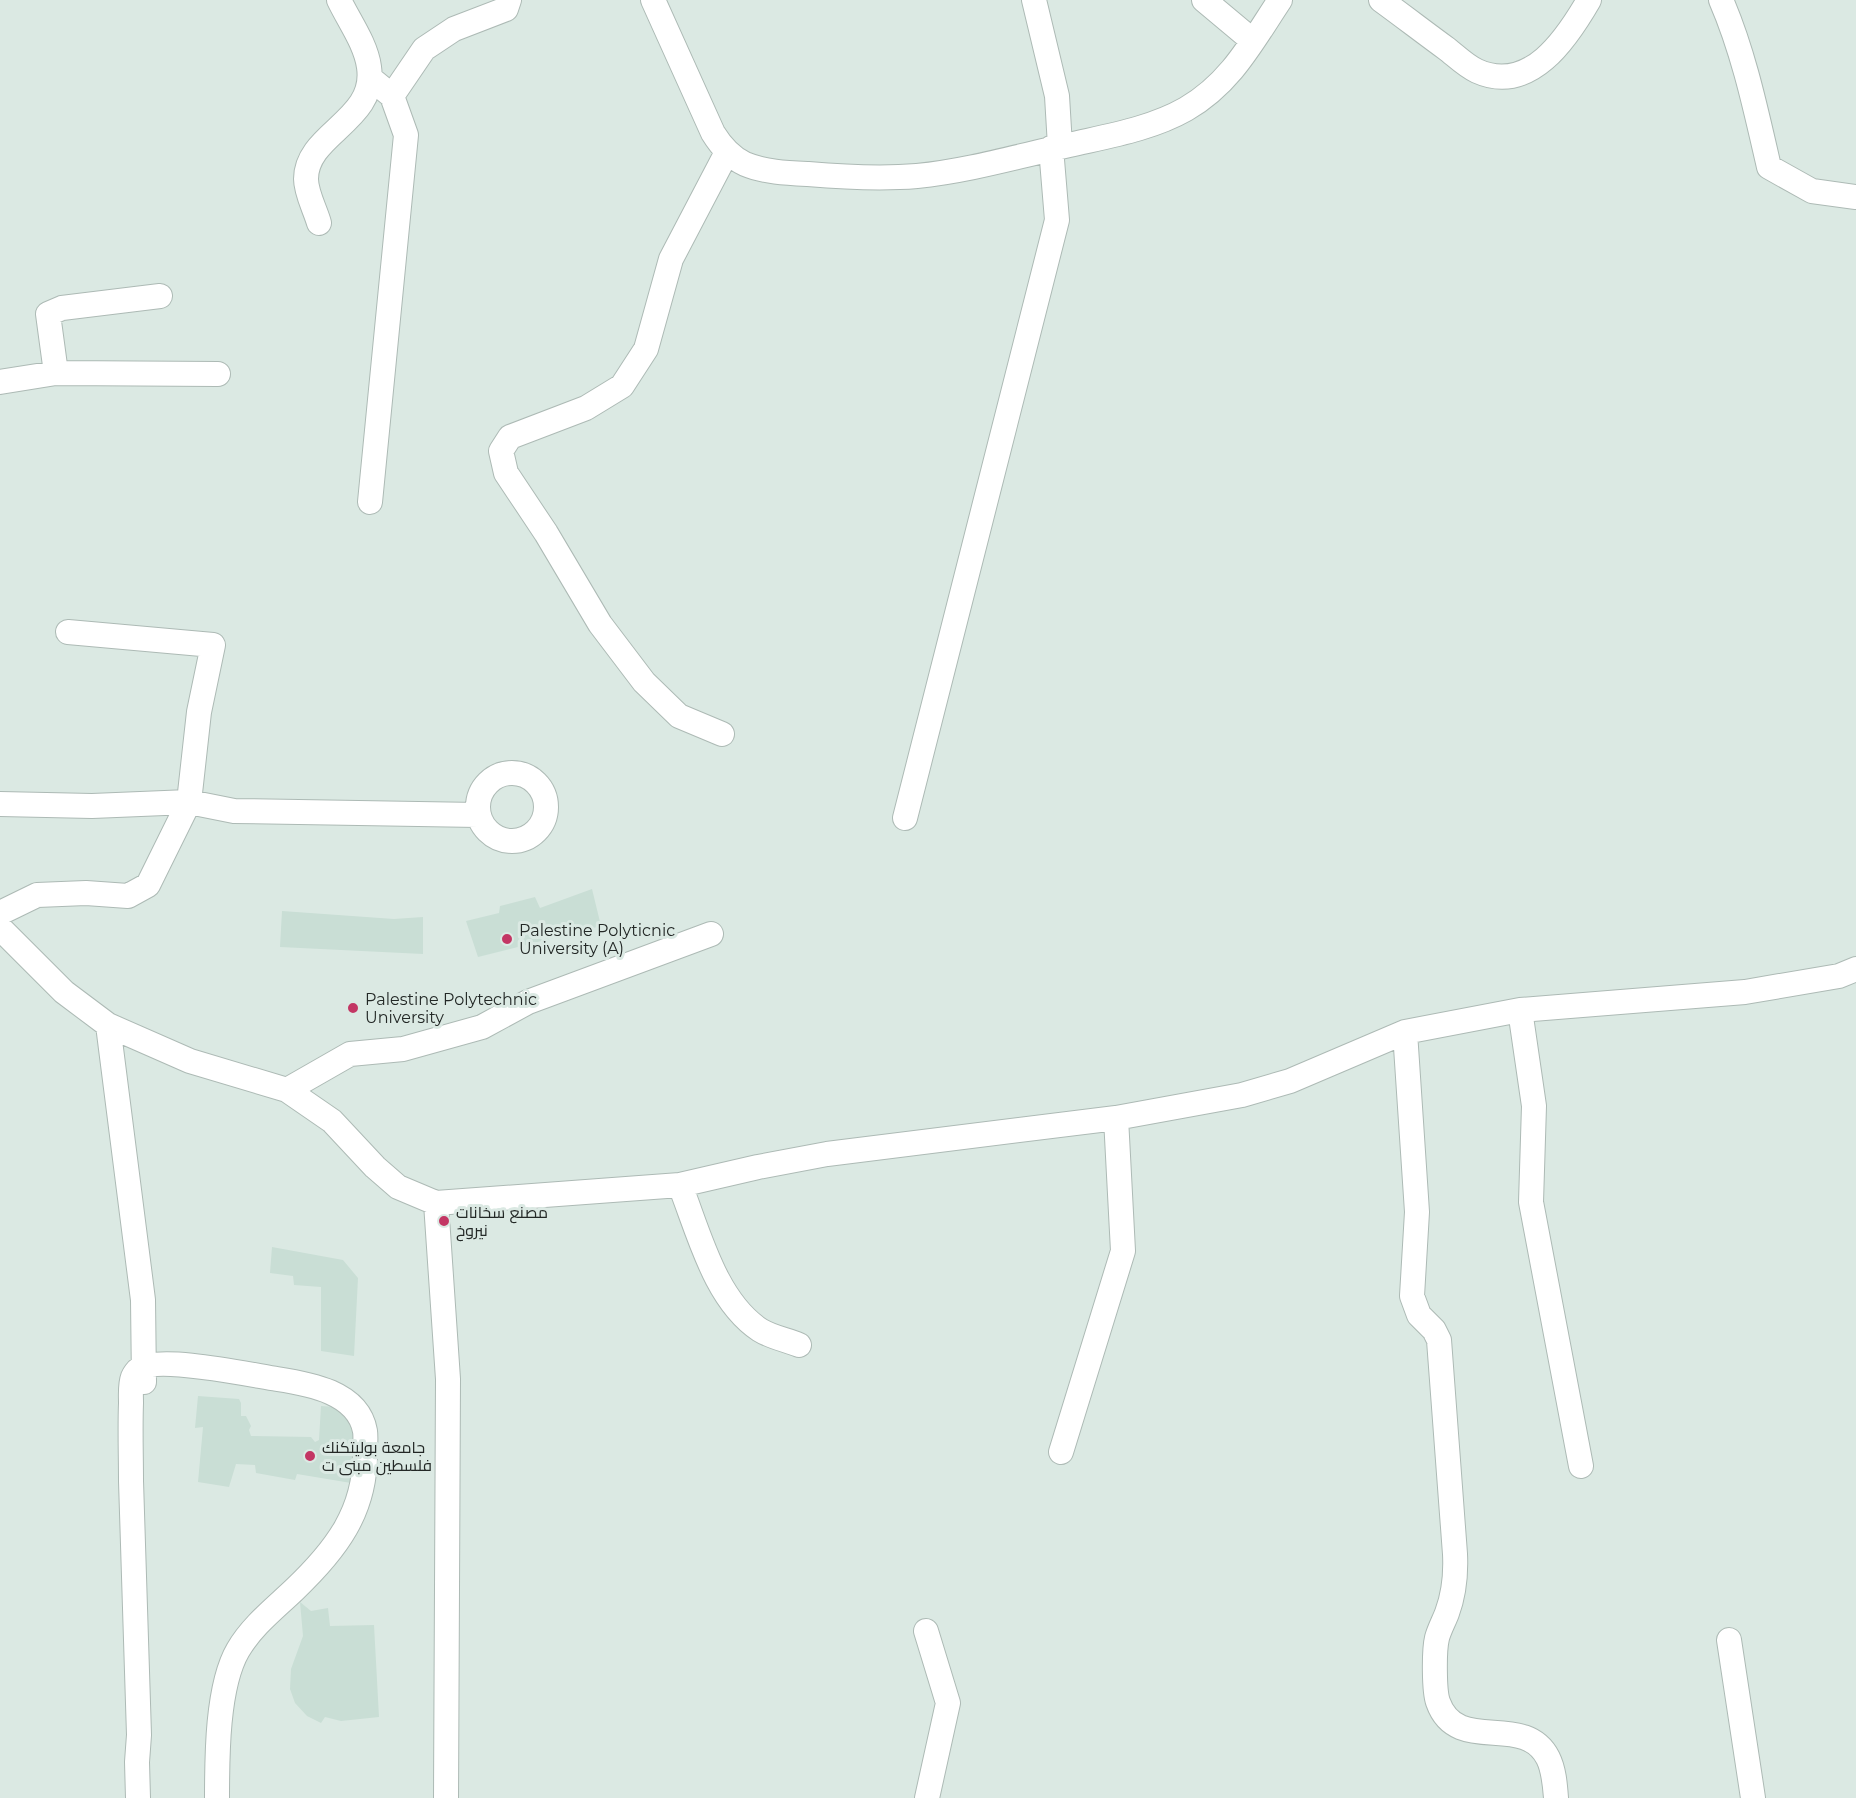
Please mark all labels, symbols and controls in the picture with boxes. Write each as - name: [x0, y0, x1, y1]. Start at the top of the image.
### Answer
- place label: Palestine Polyticnic University (A): [519, 921, 675, 958]
- marker: Palestine Polyticnic University (A): [500, 932, 514, 946]
- place label: Palestine Polytechnic University: [365, 990, 537, 1027]
- marker: Palestine Polytechnic University: [346, 1001, 360, 1015]
- place label: مصنع سخانات نيروخ: [456, 1203, 548, 1242]
- marker: مصنع سخانات نيروخ: [437, 1214, 451, 1228]
- place label: جامعة بوليتكنك فلسطين مبنى ت: [322, 1438, 432, 1476]
- marker: جامعة بوليتكنك فلسطين مبنى ت: [303, 1449, 317, 1463]

